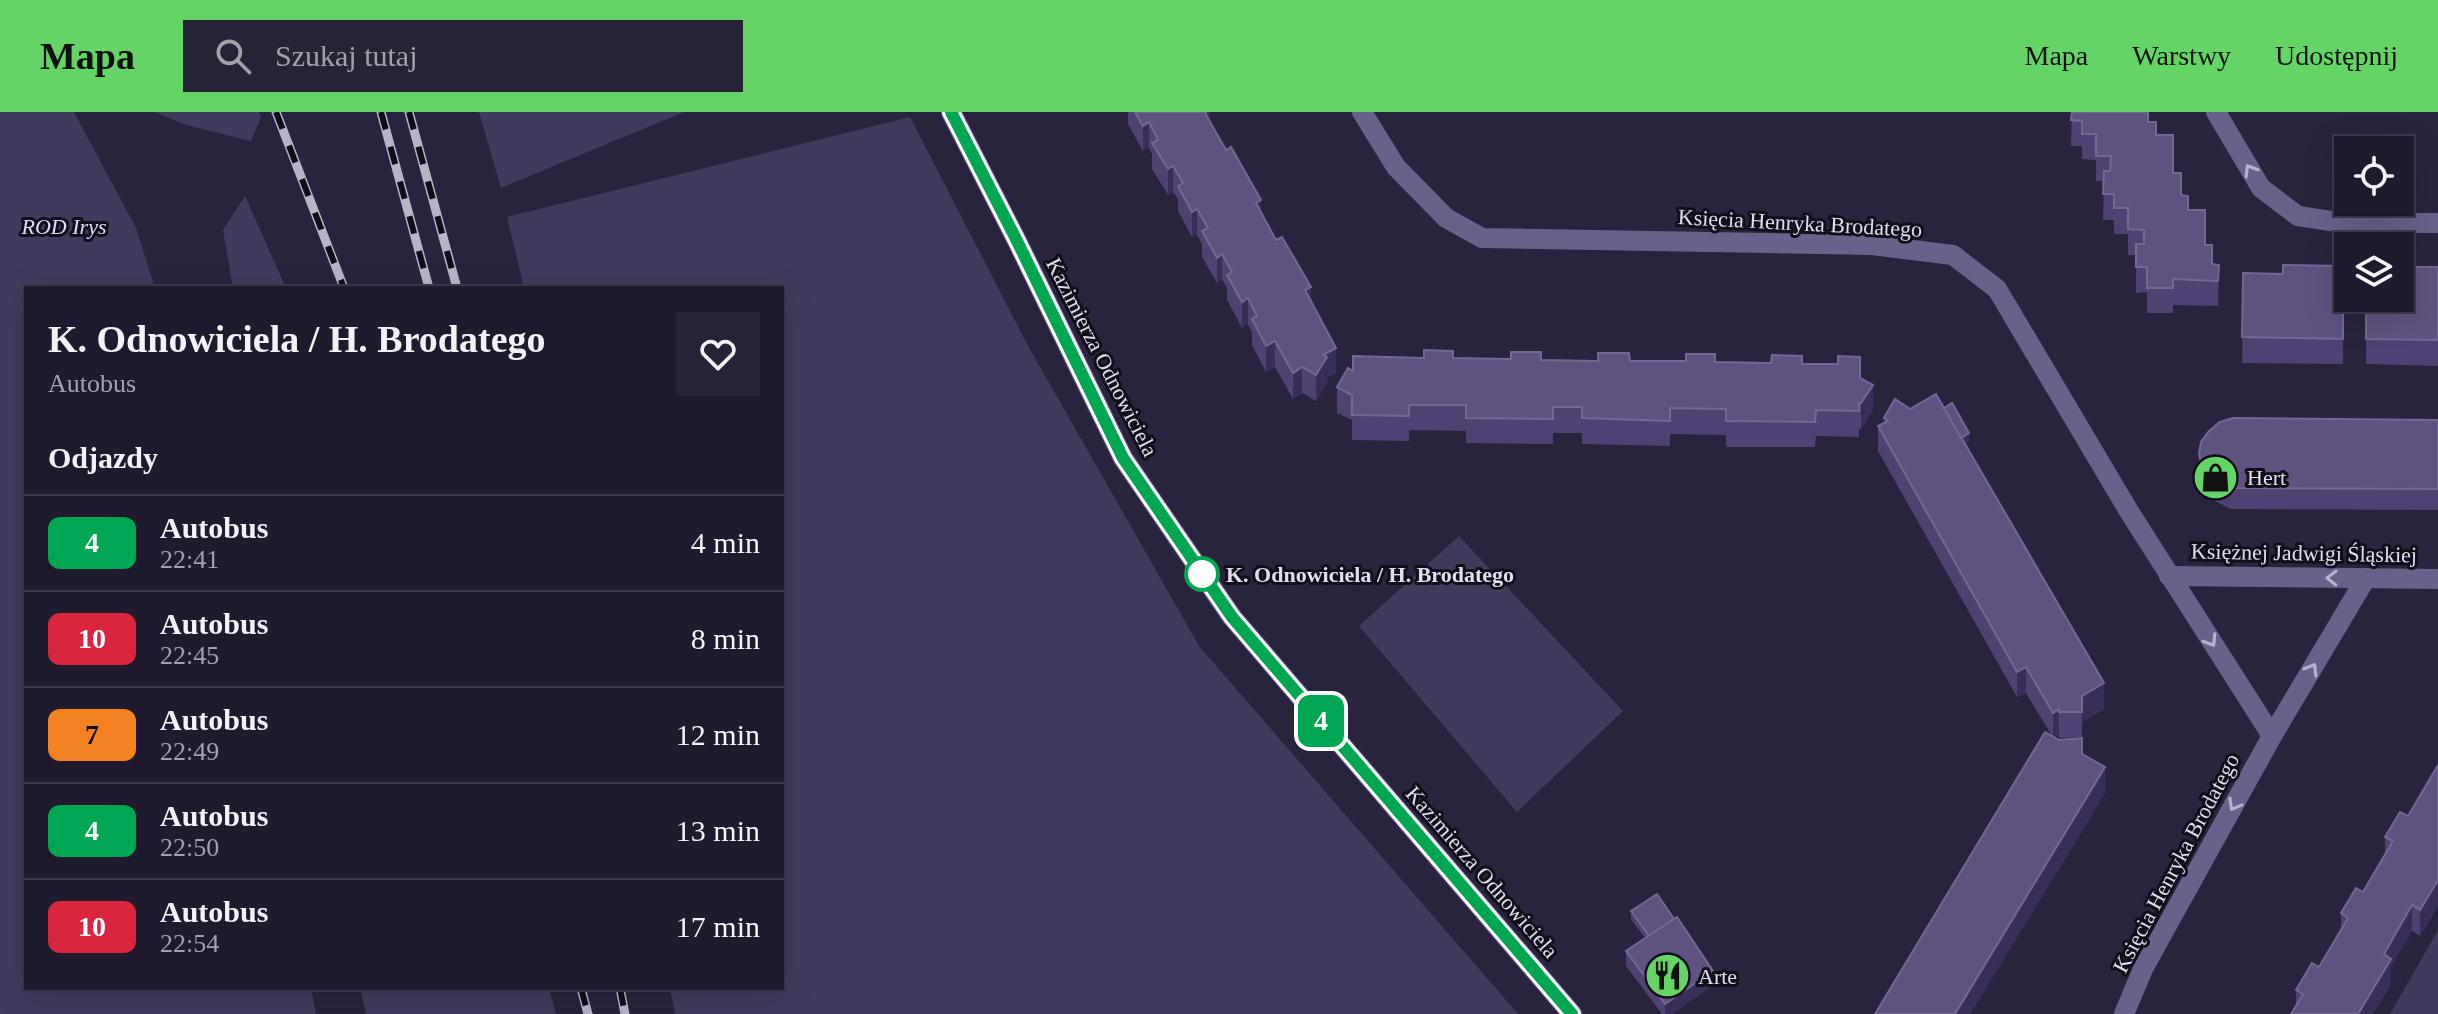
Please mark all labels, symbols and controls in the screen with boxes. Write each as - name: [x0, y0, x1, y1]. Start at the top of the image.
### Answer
- search box: [183, 20, 743, 92]
- icon: search: [211, 34, 255, 78]
- text: Mapa: [40, 35, 135, 77]
- text: Szukaj tutaj: [275, 39, 417, 72]
- text: Mapa: [2025, 40, 2088, 71]
- text: Warstwy: [2132, 40, 2231, 71]
- text: Udostępnij: [2275, 40, 2398, 71]
- map controls: [2334, 136, 2414, 312]
- button: locate: [2334, 136, 2414, 216]
- one-way arrow: [2245, 164, 2260, 179]
- street label: Księcia Henryka Brodatego: [1677, 204, 1923, 242]
- park label: ROD Irys: [21, 214, 106, 239]
- button: layers: [2334, 232, 2414, 312]
- street label: Kazimierza Odnowiciela: [1041, 254, 1163, 461]
- button: heart: [676, 312, 760, 396]
- text: K. Odnowiciela / H. Brodatego: [48, 318, 546, 360]
- text: Autobus: [48, 369, 136, 398]
- text: Odjazdy: [48, 441, 158, 474]
- shop icon: Hert: [2192, 453, 2240, 501]
- place label: Hert: [2247, 465, 2286, 490]
- text: Autobus: [160, 511, 268, 544]
- text: 4 min: [691, 526, 760, 559]
- text: 4: [85, 527, 99, 558]
- street label: Księżnej Jadwigi Śląskiej: [2191, 539, 2417, 567]
- text: 22:41: [160, 545, 219, 574]
- marker: K. Odnowiciela / H. Brodatego: [1185, 557, 1219, 591]
- place label: K. Odnowiciela / H. Brodatego: [1226, 562, 1514, 587]
- one-way arrow: [2325, 569, 2338, 587]
- text: Autobus: [160, 607, 268, 640]
- text: 8 min: [691, 622, 760, 655]
- text: 10: [78, 623, 106, 654]
- one-way arrow: [2202, 633, 2217, 647]
- text: 22:45: [160, 641, 219, 670]
- one-way arrow: [2302, 663, 2317, 678]
- line badge: 4: [1295, 695, 1347, 747]
- text: Autobus: [160, 703, 268, 736]
- text: 4: [1314, 705, 1328, 736]
- text: 12 min: [676, 718, 760, 751]
- text: 7: [85, 719, 99, 750]
- text: 22:49: [160, 737, 219, 766]
- street label: Księcia Henryka Brodatego: [2108, 749, 2244, 977]
- street label: Kazimierza Odnowiciela: [1401, 781, 1564, 963]
- one-way arrow: [2228, 796, 2244, 810]
- text: Autobus: [160, 799, 268, 832]
- text: 13 min: [676, 814, 760, 847]
- text: 4: [85, 815, 99, 846]
- text: 22:50: [160, 833, 219, 862]
- text: Autobus: [160, 895, 268, 928]
- text: 17 min: [676, 910, 760, 943]
- text: 10: [78, 911, 106, 942]
- text: 22:54: [160, 929, 219, 958]
- restaurant icon: Arte: [1643, 952, 1691, 1000]
- place label: Arte: [1698, 964, 1737, 989]

